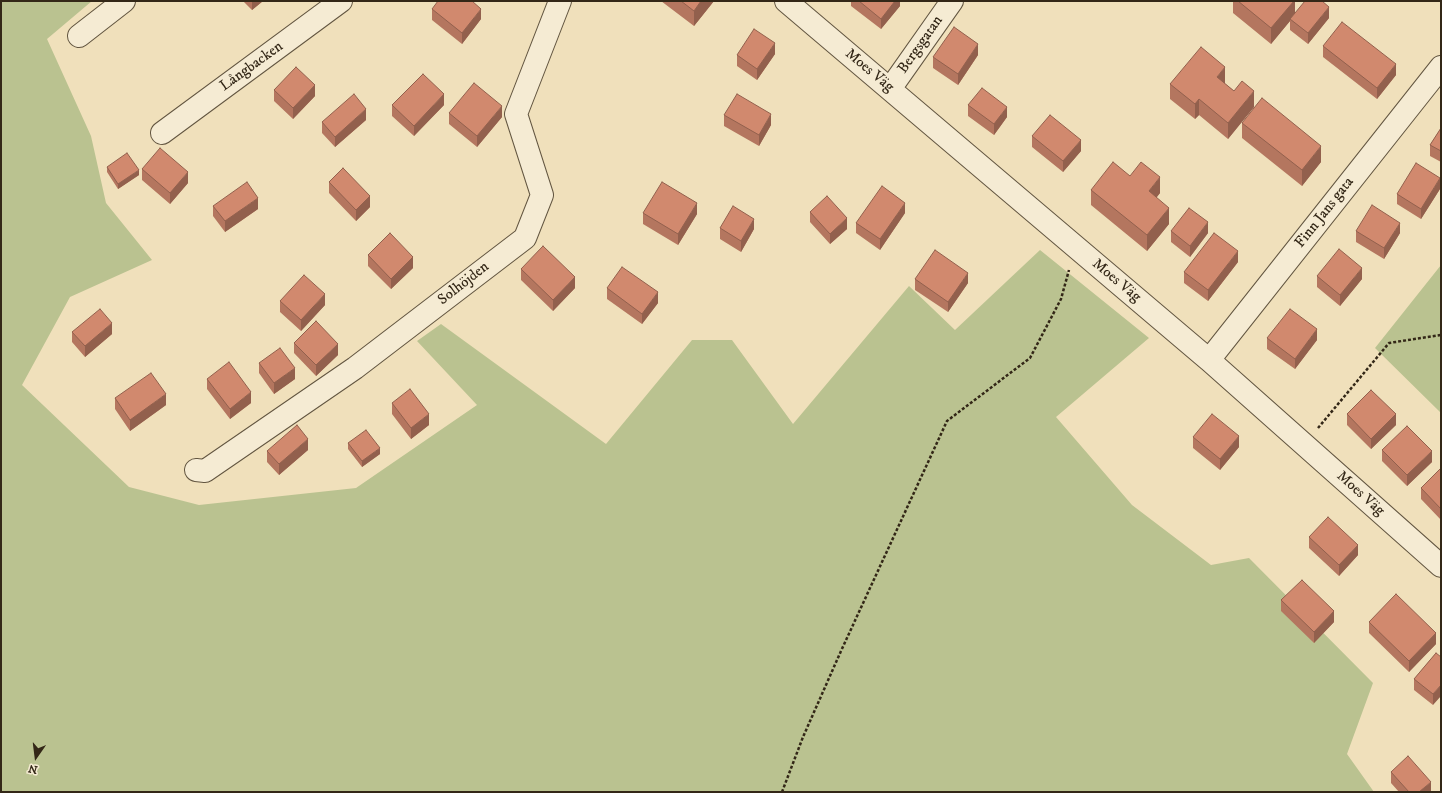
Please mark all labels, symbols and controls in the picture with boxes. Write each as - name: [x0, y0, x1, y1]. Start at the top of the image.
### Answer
- street label: Bergsgatan: [895, 13, 947, 77]
- street label: Långbacken: [217, 38, 287, 96]
- street label: Moes Väg: [841, 45, 897, 97]
- street label: Finn Jans gata: [1292, 174, 1358, 252]
- street label: Moes Väg: [1088, 255, 1144, 307]
- street label: Solhöjden: [435, 258, 493, 310]
- street label: Moes Väg: [1332, 468, 1388, 520]
- north arrow: [16, 737, 56, 777]
- text: N: [27, 761, 39, 777]

